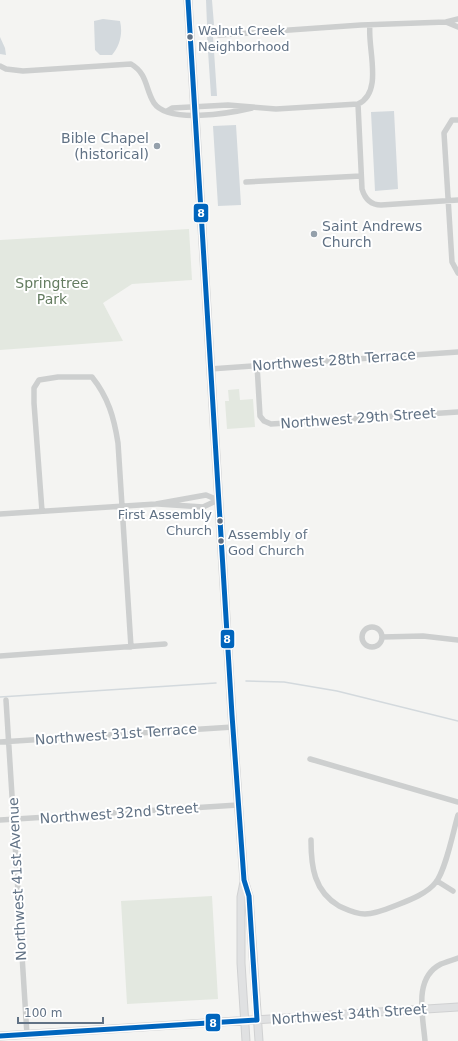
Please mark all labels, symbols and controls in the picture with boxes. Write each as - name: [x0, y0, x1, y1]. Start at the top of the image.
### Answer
- place label: Walnut Creek Neighborhood: [198, 23, 290, 54]
- marker: Walnut Creek Neighborhood: [185, 32, 195, 42]
- place label: Bible Chapel (historical): [61, 130, 149, 162]
- marker: Bible Chapel (historical): [152, 141, 162, 151]
- line badge: 8: [193, 203, 209, 223]
- text: 8: [197, 207, 205, 220]
- place label: Saint Andrews Church: [322, 218, 422, 250]
- marker: Saint Andrews Church: [309, 229, 319, 239]
- park label: Springtree Park: [15, 275, 89, 307]
- street label: Northwest 28th Terrace: [252, 346, 416, 374]
- street label: Northwest 29th Street: [280, 405, 437, 431]
- place label: First Assembly Church: [118, 507, 212, 538]
- marker: First Assembly Church: [215, 516, 225, 526]
- place label: Assembly of God Church: [228, 527, 308, 558]
- marker: Assembly of God Church: [216, 536, 226, 546]
- line badge: 8: [220, 629, 235, 649]
- text: 8: [223, 633, 231, 646]
- street label: Northwest 31st Terrace: [34, 720, 198, 748]
- street label: Northwest 41st Avenue: [5, 797, 29, 961]
- street label: Northwest 32nd Street: [39, 799, 199, 827]
- scale bar: [18, 999, 103, 1025]
- street label: Northwest 34th Street: [271, 1001, 428, 1027]
- text: 100 m: [24, 1006, 62, 1020]
- line badge: 8: [205, 1013, 221, 1032]
- text: 8: [209, 1017, 217, 1030]

